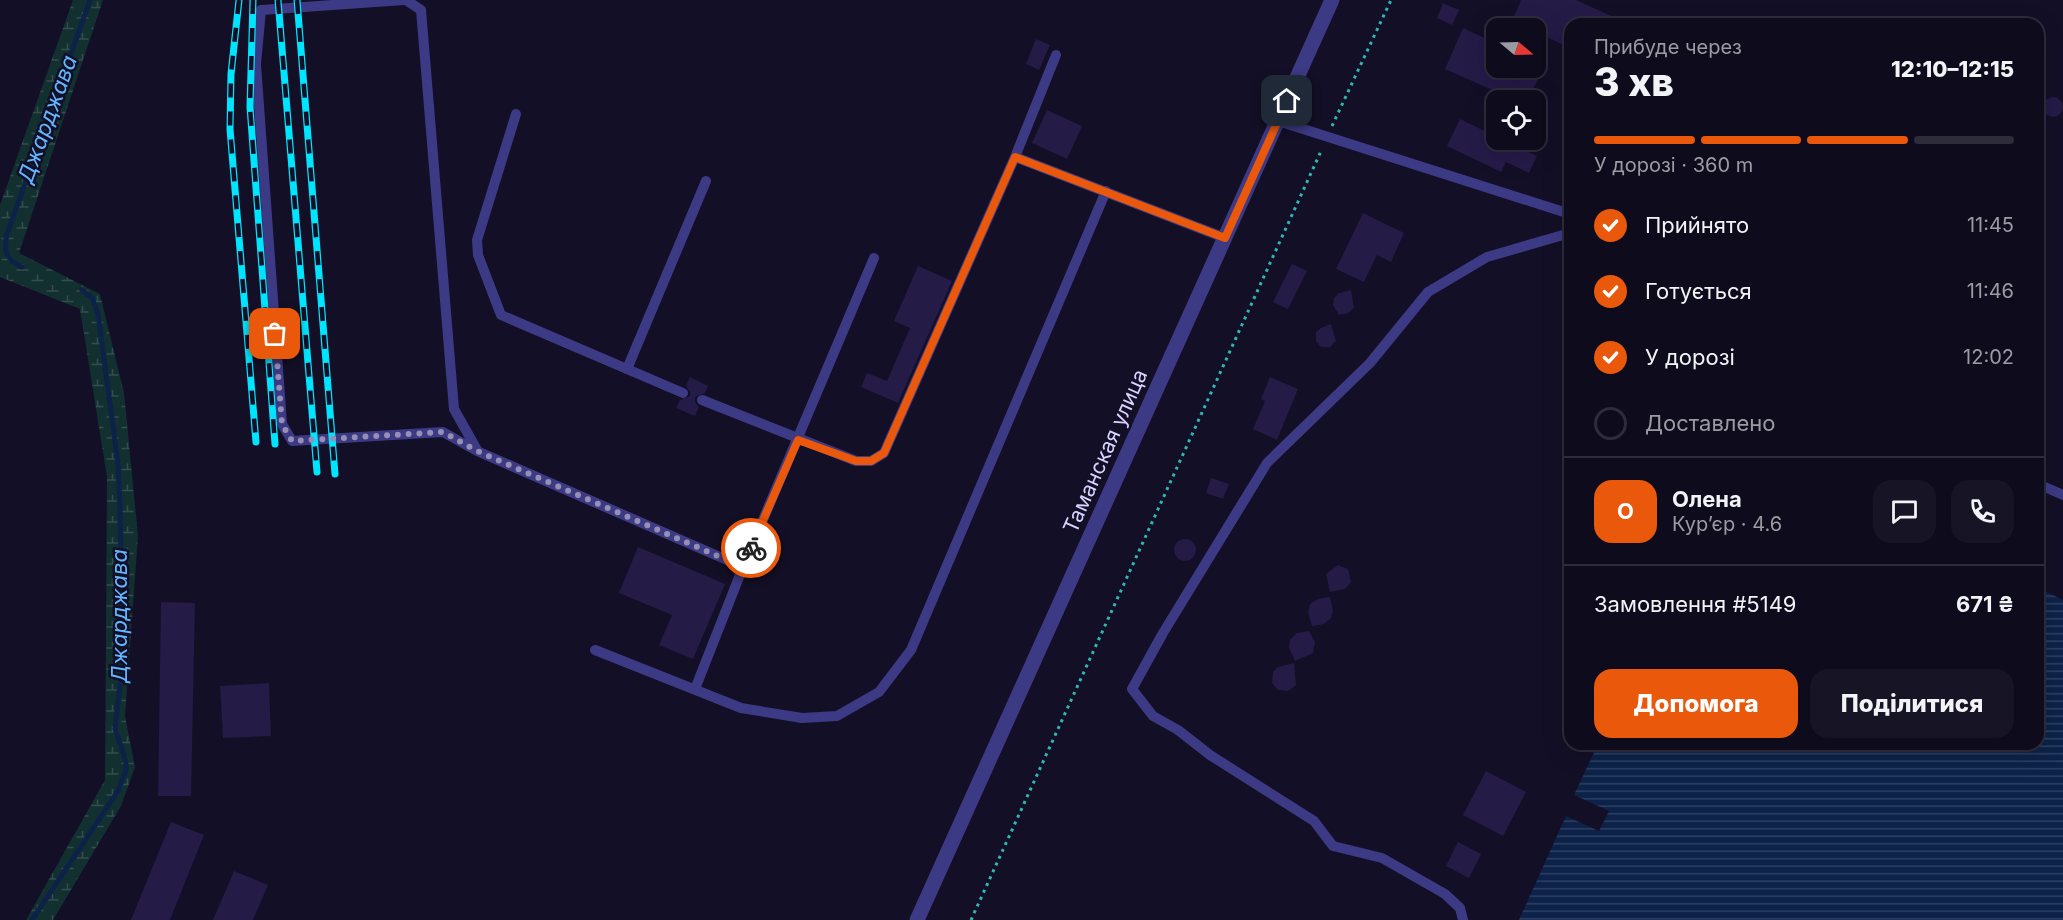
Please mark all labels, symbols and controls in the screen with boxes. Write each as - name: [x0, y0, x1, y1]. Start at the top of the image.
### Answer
- north arrow: [1486, 18, 1546, 78]
- map controls: [1486, 18, 1546, 150]
- text: Прибуде через: [1594, 35, 1742, 59]
- water label: Джарджава: [12, 52, 82, 187]
- text: 12:10–12:15: [1891, 56, 2014, 82]
- text: 3 хв: [1594, 58, 1674, 105]
- pin: [1261, 75, 1312, 126]
- icon: home: [1270, 84, 1303, 117]
- button: locate: [1486, 90, 1546, 150]
- text: У дорозі · 360 m: [1594, 153, 1753, 177]
- icon: check: [1594, 209, 1627, 242]
- text: Прийнято: [1645, 212, 1749, 238]
- text: 11:45: [1967, 213, 2014, 237]
- icon: check: [1594, 275, 1627, 308]
- text: Готується: [1645, 278, 1752, 304]
- text: 11:46: [1967, 279, 2014, 303]
- pin: [249, 308, 300, 359]
- icon: bag: [258, 317, 291, 350]
- icon: check: [1594, 341, 1627, 374]
- text: У дорозі: [1645, 344, 1735, 370]
- text: 12:02: [1963, 345, 2014, 369]
- street label: Таманская улица: [1058, 365, 1152, 537]
- text: Доставлено: [1645, 410, 1776, 436]
- button: chat: [1873, 480, 1936, 543]
- button: phone: [1951, 480, 2014, 543]
- text: Олена: [1672, 486, 1742, 512]
- text: О: [1617, 498, 1634, 524]
- text: Кур’єр · 4.6: [1672, 512, 1782, 536]
- courier: [721, 518, 781, 578]
- icon: bike: [735, 532, 768, 565]
- water label: Джарджава: [106, 549, 132, 684]
- text: Замовлення #5149: [1594, 591, 1797, 617]
- text: 671 ₴: [1956, 591, 2014, 617]
- button: Допомога: [1594, 669, 1798, 738]
- button: Поділитися: [1810, 669, 2014, 738]

